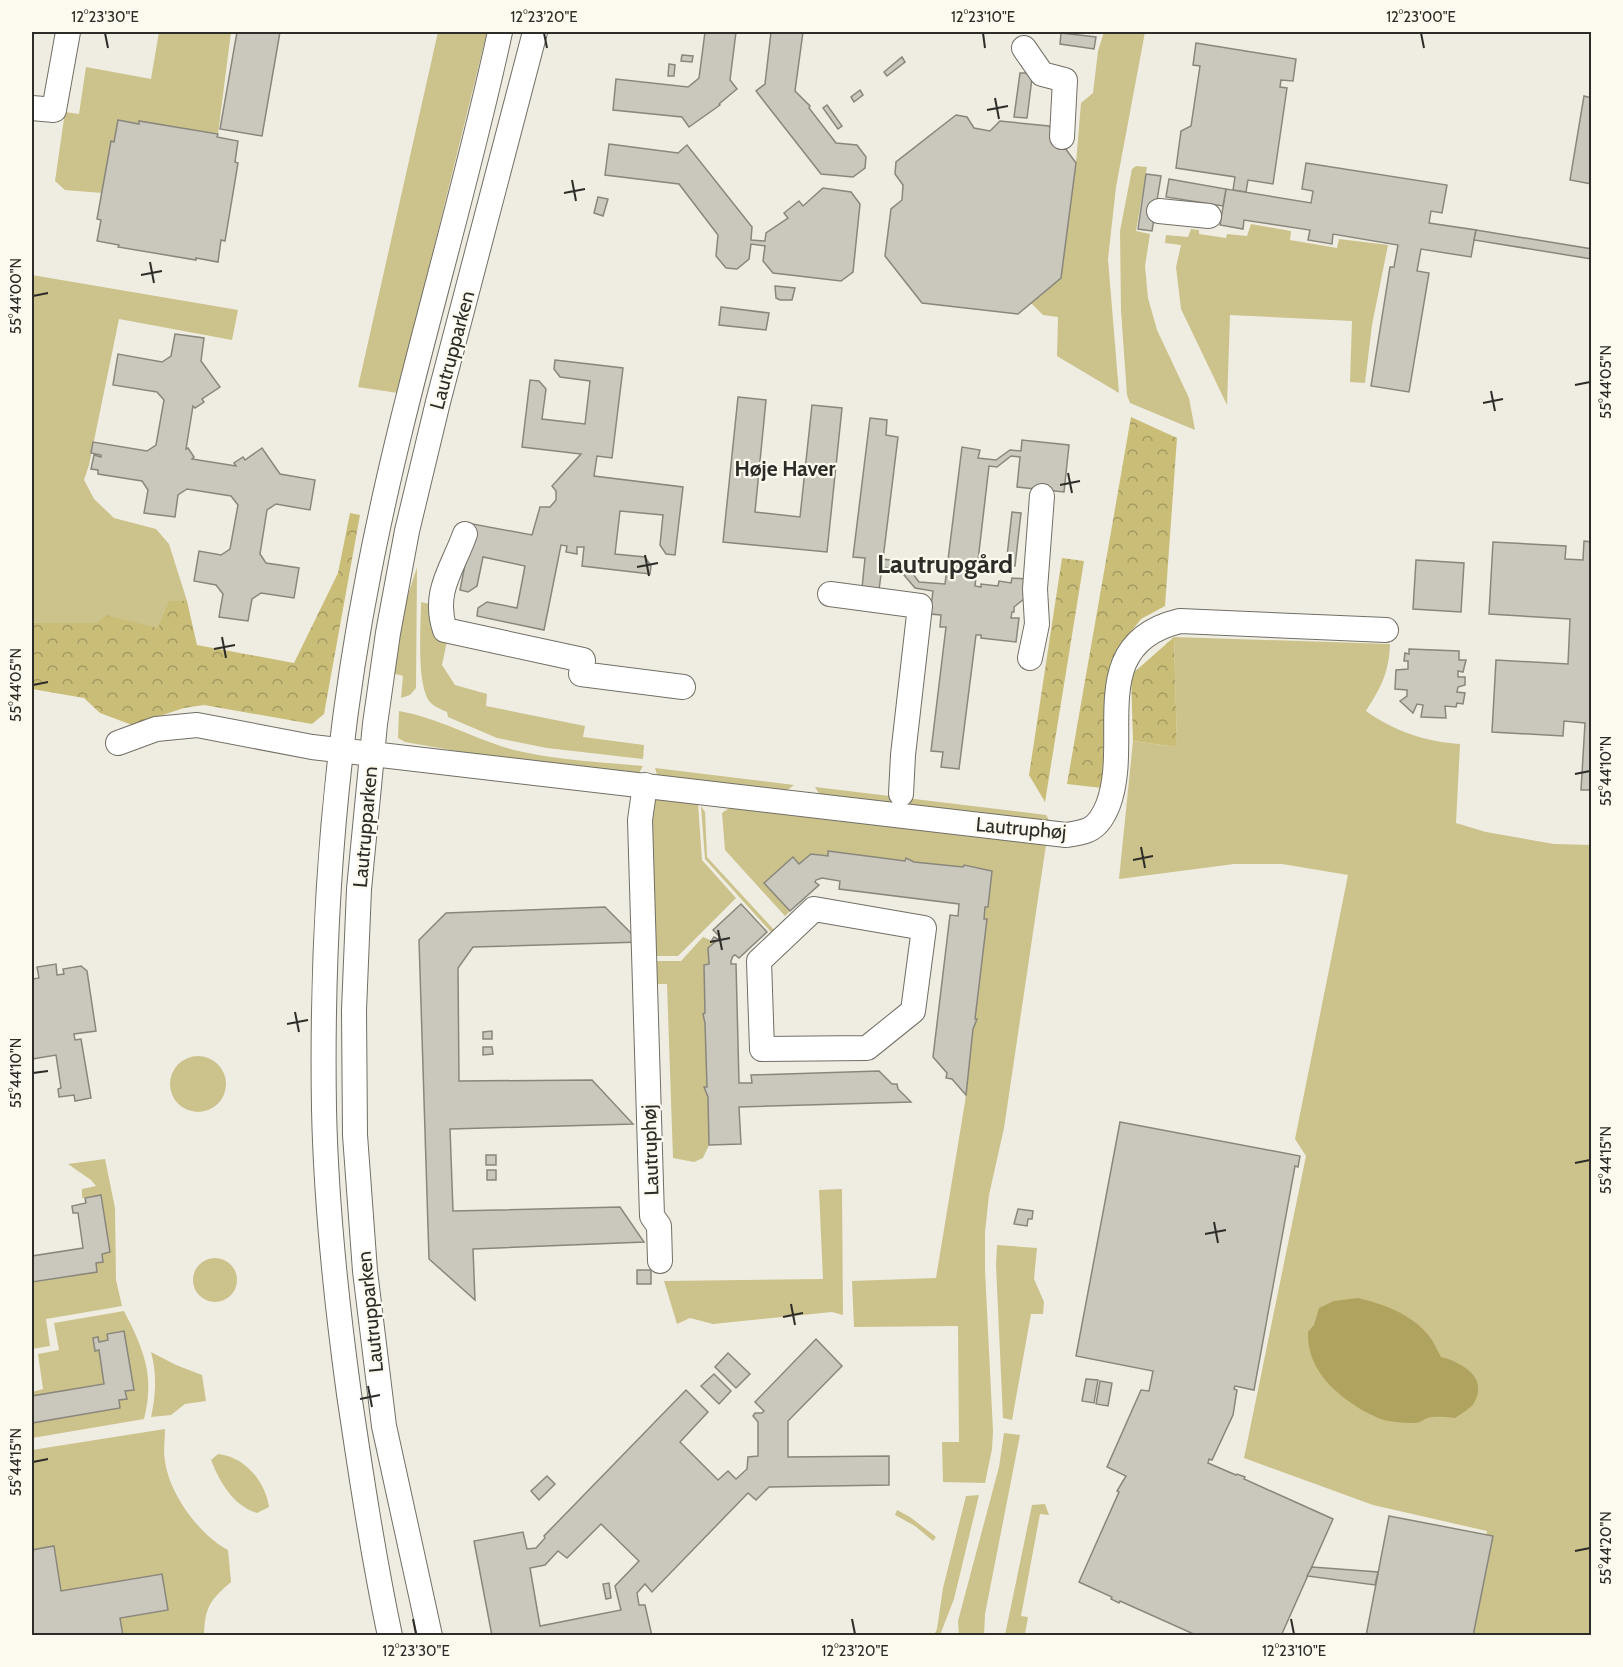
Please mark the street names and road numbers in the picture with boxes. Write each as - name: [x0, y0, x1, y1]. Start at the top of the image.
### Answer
- street label: Lautrupparken: [425, 288, 479, 412]
- street label: Lautrupparken: [348, 765, 382, 889]
- street label: Lautruphøj: [975, 812, 1067, 844]
- street label: Lautruphøj: [636, 1104, 664, 1196]
- street label: Lautrupparken: [352, 1250, 388, 1374]

